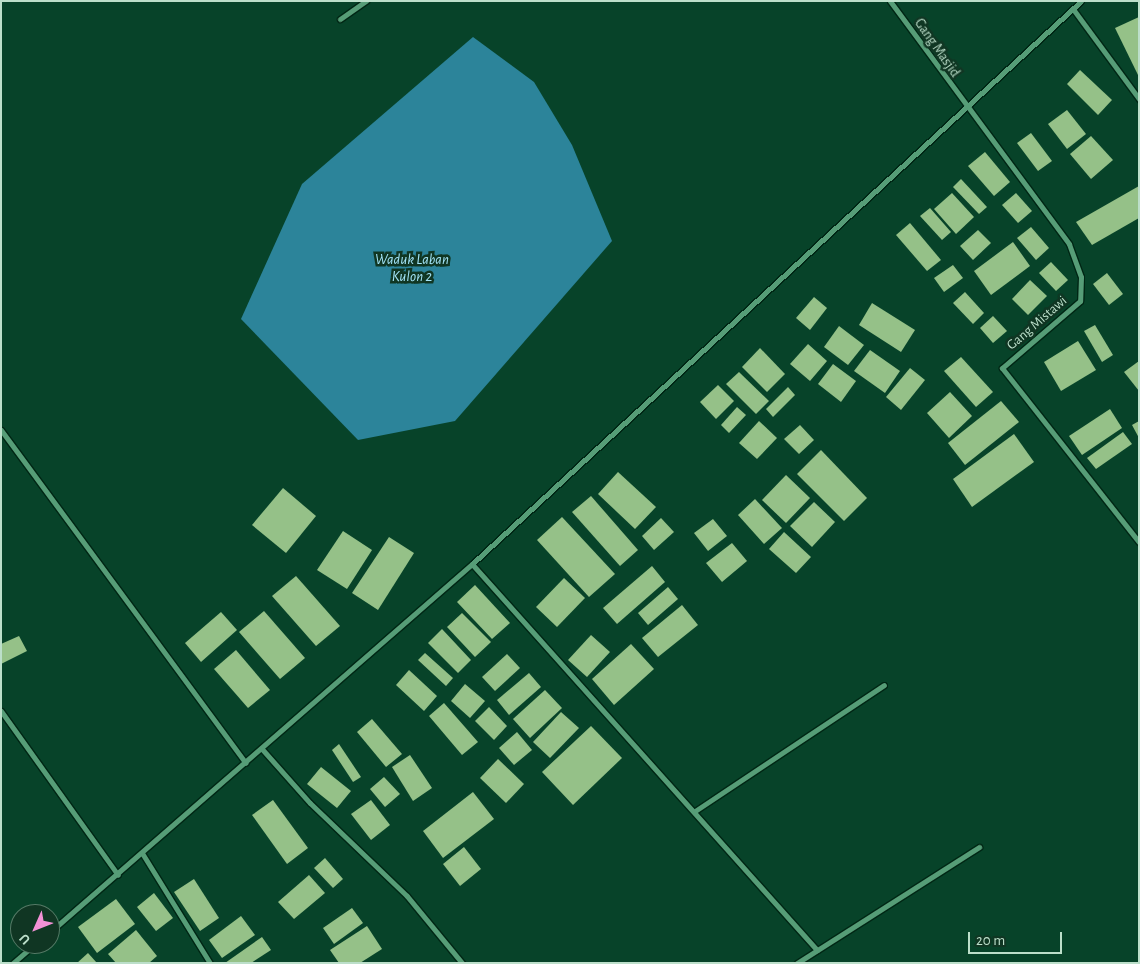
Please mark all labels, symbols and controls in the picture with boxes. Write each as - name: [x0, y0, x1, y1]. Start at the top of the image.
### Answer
- street label: Gang Masjid: [911, 15, 963, 81]
- water label: Waduk Laban Kulon 2: [375, 250, 449, 285]
- street label: Gang Mistawi: [1004, 292, 1070, 354]
- north arrow: [10, 904, 60, 954]
- scale bar: [970, 922, 1064, 954]
- text: U: [17, 931, 33, 947]
- text: 20 m: [976, 933, 1005, 948]

